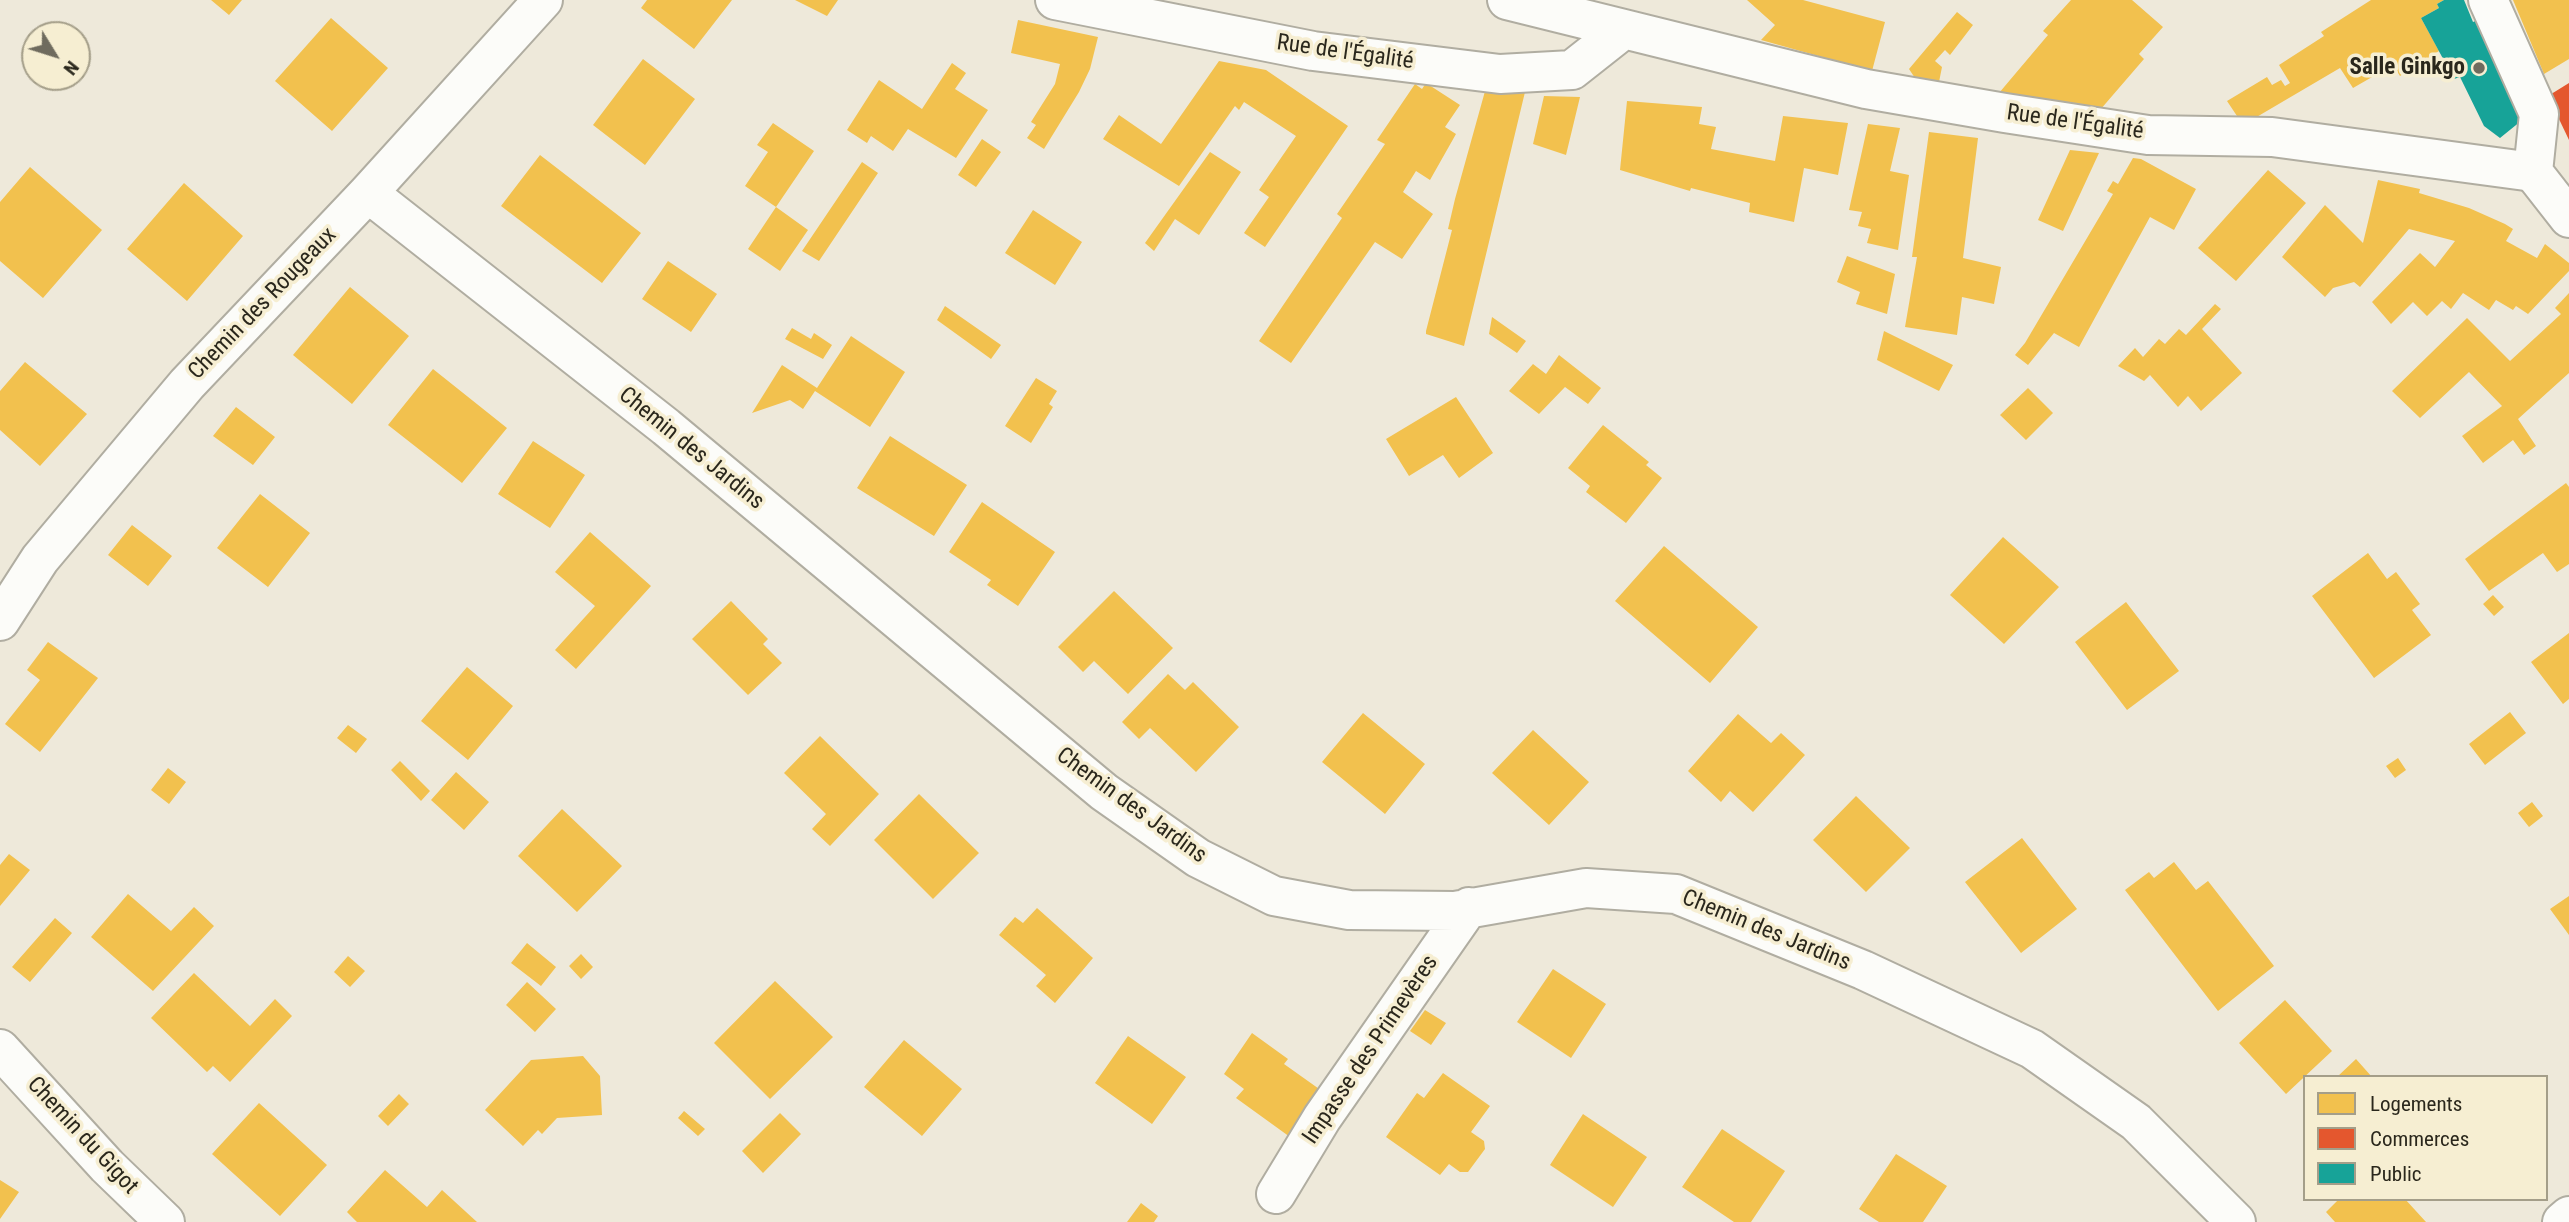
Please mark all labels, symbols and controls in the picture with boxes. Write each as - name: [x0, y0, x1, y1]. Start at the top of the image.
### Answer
- north arrow: [21, 21, 91, 91]
- street label: Rue de l'Égalité: [1275, 30, 1415, 76]
- place label: Salle Ginkgo: [2349, 54, 2465, 82]
- text: N: [59, 56, 84, 80]
- marker: Salle Ginkgo: [2471, 60, 2487, 76]
- street label: Rue de l'Égalité: [2005, 100, 2145, 146]
- street label: Chemin des Rougeaux: [183, 222, 343, 386]
- street label: Chemin des Jardins: [613, 382, 769, 516]
- street label: Chemin des Jardins: [1050, 742, 1212, 870]
- street label: Chemin des Jardins: [1678, 885, 1854, 977]
- street label: Impasse des Primevères: [1298, 950, 1444, 1150]
- street label: Chemin du Gigot: [21, 1072, 143, 1200]
- legend: [2303, 1075, 2548, 1201]
- text: Logements: [2370, 1092, 2462, 1116]
- text: Commerces: [2370, 1127, 2469, 1151]
- text: Public: [2370, 1162, 2422, 1186]

